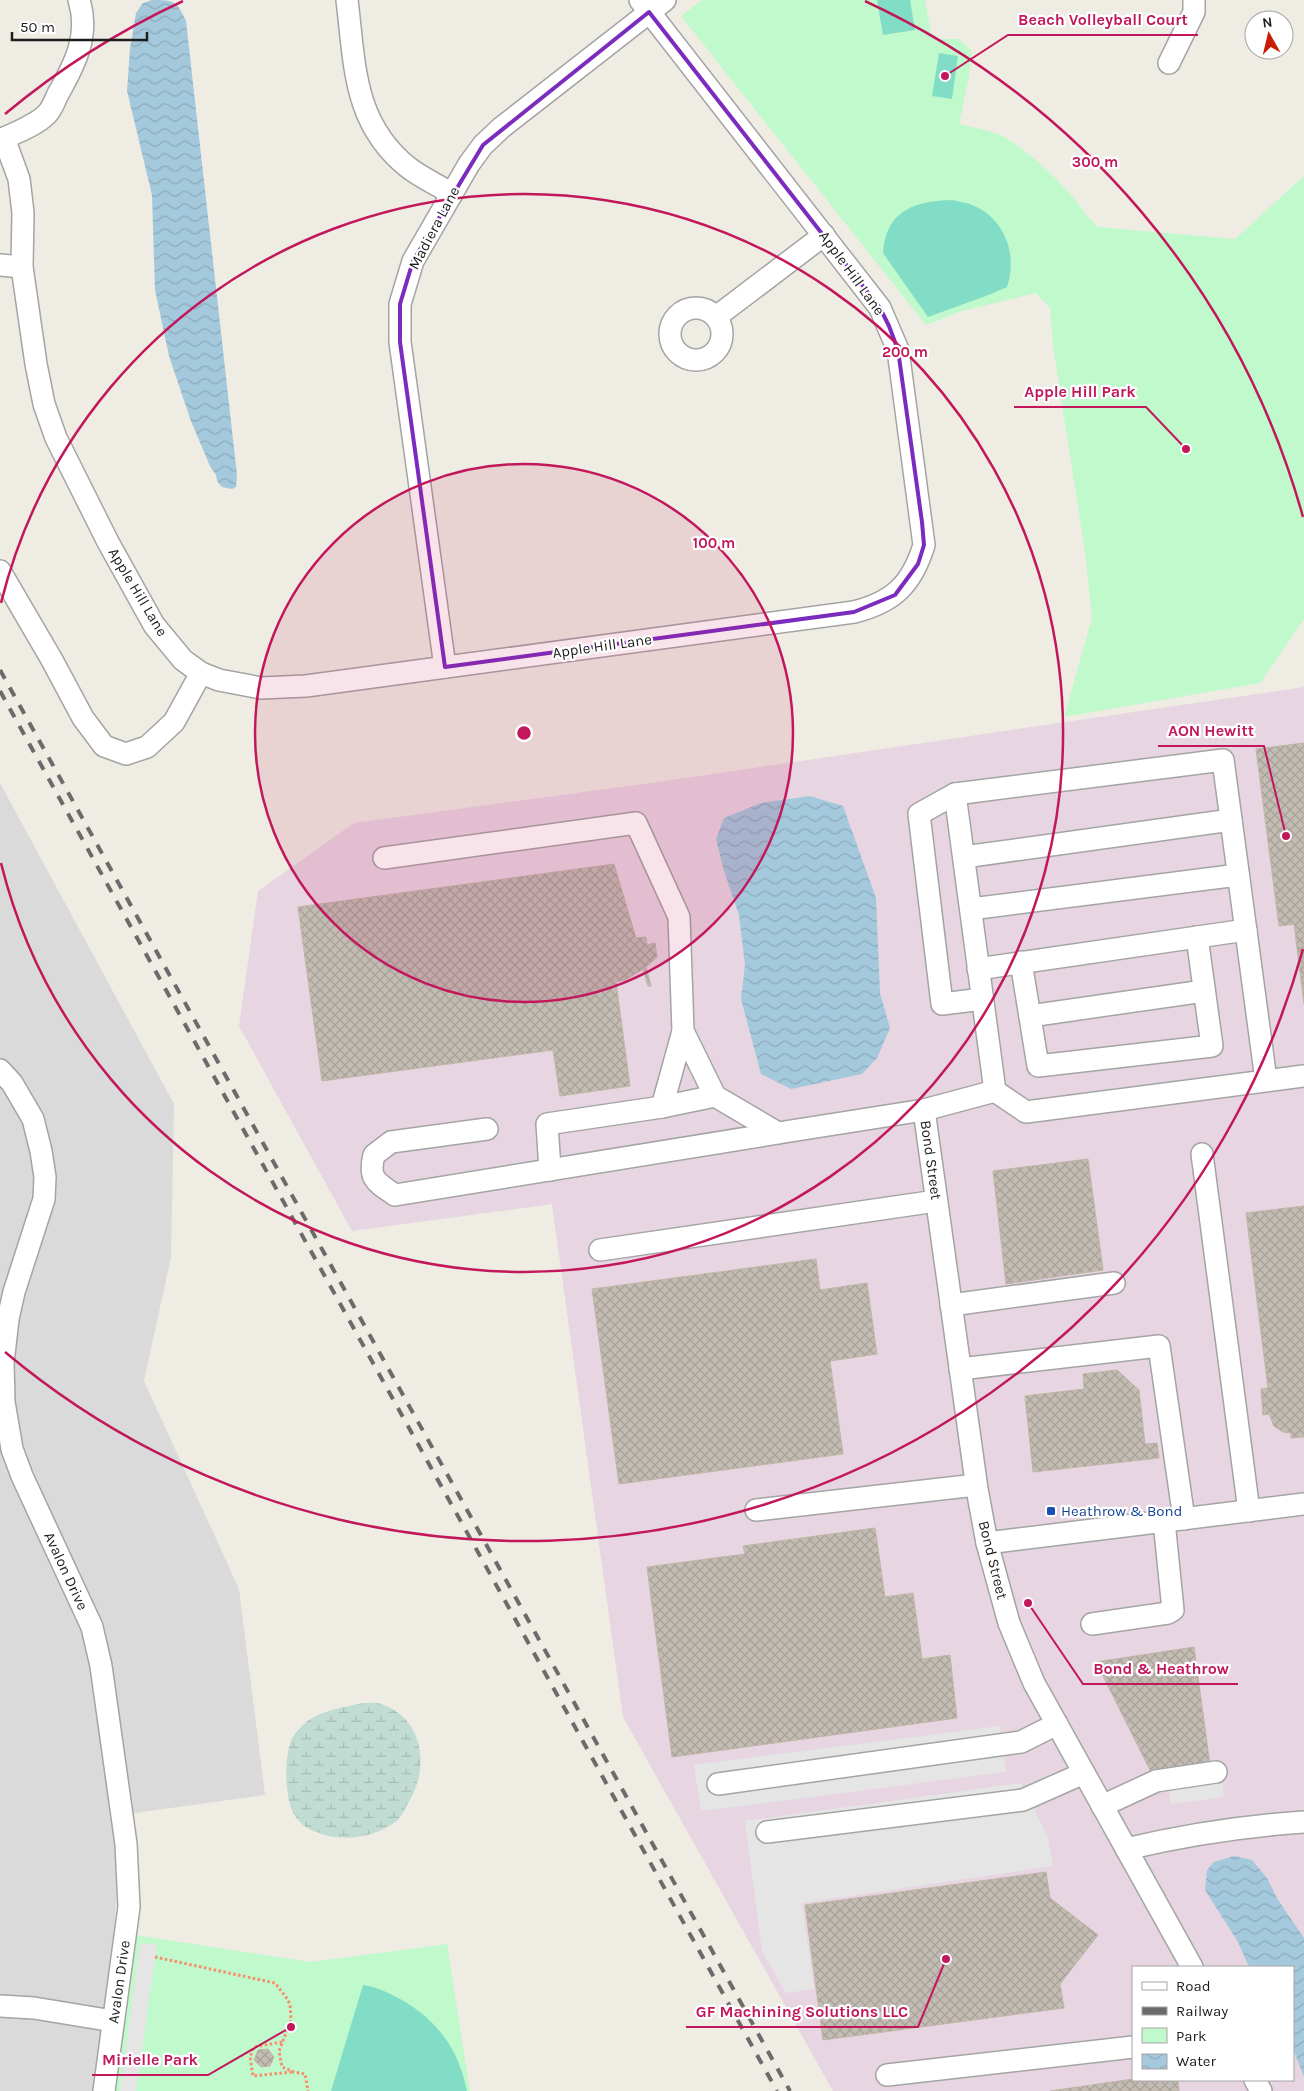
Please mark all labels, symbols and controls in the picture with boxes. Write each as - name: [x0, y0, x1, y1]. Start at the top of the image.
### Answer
- callout: Beach Volleyball Court: [1008, 4, 1198, 35]
- scale bar: [12, 10, 148, 42]
- text: Beach Volleyball Court: [1018, 10, 1188, 29]
- north arrow: [1244, 10, 1294, 60]
- text: N: [1261, 14, 1273, 32]
- text: 50 m: [20, 18, 55, 36]
- text: 300 m: [1072, 153, 1118, 171]
- street label: Madiera Lane: [405, 183, 463, 273]
- street label: Apple Hill Lane: [815, 227, 889, 319]
- text: 200 m: [882, 343, 928, 361]
- callout: Apple Hill Park: [1014, 376, 1146, 407]
- text: Apple Hill Park: [1024, 382, 1136, 401]
- text: 100 m: [693, 534, 735, 552]
- street label: Apple Hill Lane: [105, 544, 171, 640]
- street label: Apple Hill Lane: [551, 630, 653, 662]
- callout: AON Hewitt: [1158, 715, 1264, 746]
- text: AON Hewitt: [1168, 721, 1254, 740]
- centre of rings: [515, 724, 533, 742]
- street label: Bond Street: [917, 1119, 946, 1201]
- place label: Heathrow & Bond: [1061, 1502, 1182, 1520]
- marker: Heathrow & Bond: [1045, 1505, 1057, 1517]
- street label: Bond Street: [975, 1519, 1012, 1601]
- street label: Avalon Drive: [40, 1529, 92, 1613]
- callout: Bond & Heathrow: [1083, 1653, 1238, 1684]
- text: Bond & Heathrow: [1093, 1659, 1229, 1678]
- street label: Avalon Drive: [104, 1939, 134, 2025]
- legend: [1132, 1966, 1294, 2081]
- text: Road: [1176, 1977, 1211, 1995]
- callout: GF Machining Solutions LLC: [686, 1996, 918, 2027]
- text: GF Machining Solutions LLC: [696, 2002, 908, 2021]
- text: Railway: [1176, 2002, 1228, 2020]
- text: Park: [1176, 2027, 1206, 2045]
- callout: Mirielle Park: [92, 2044, 208, 2075]
- text: Mirielle Park: [102, 2050, 198, 2069]
- text: Water: [1176, 2052, 1217, 2070]

